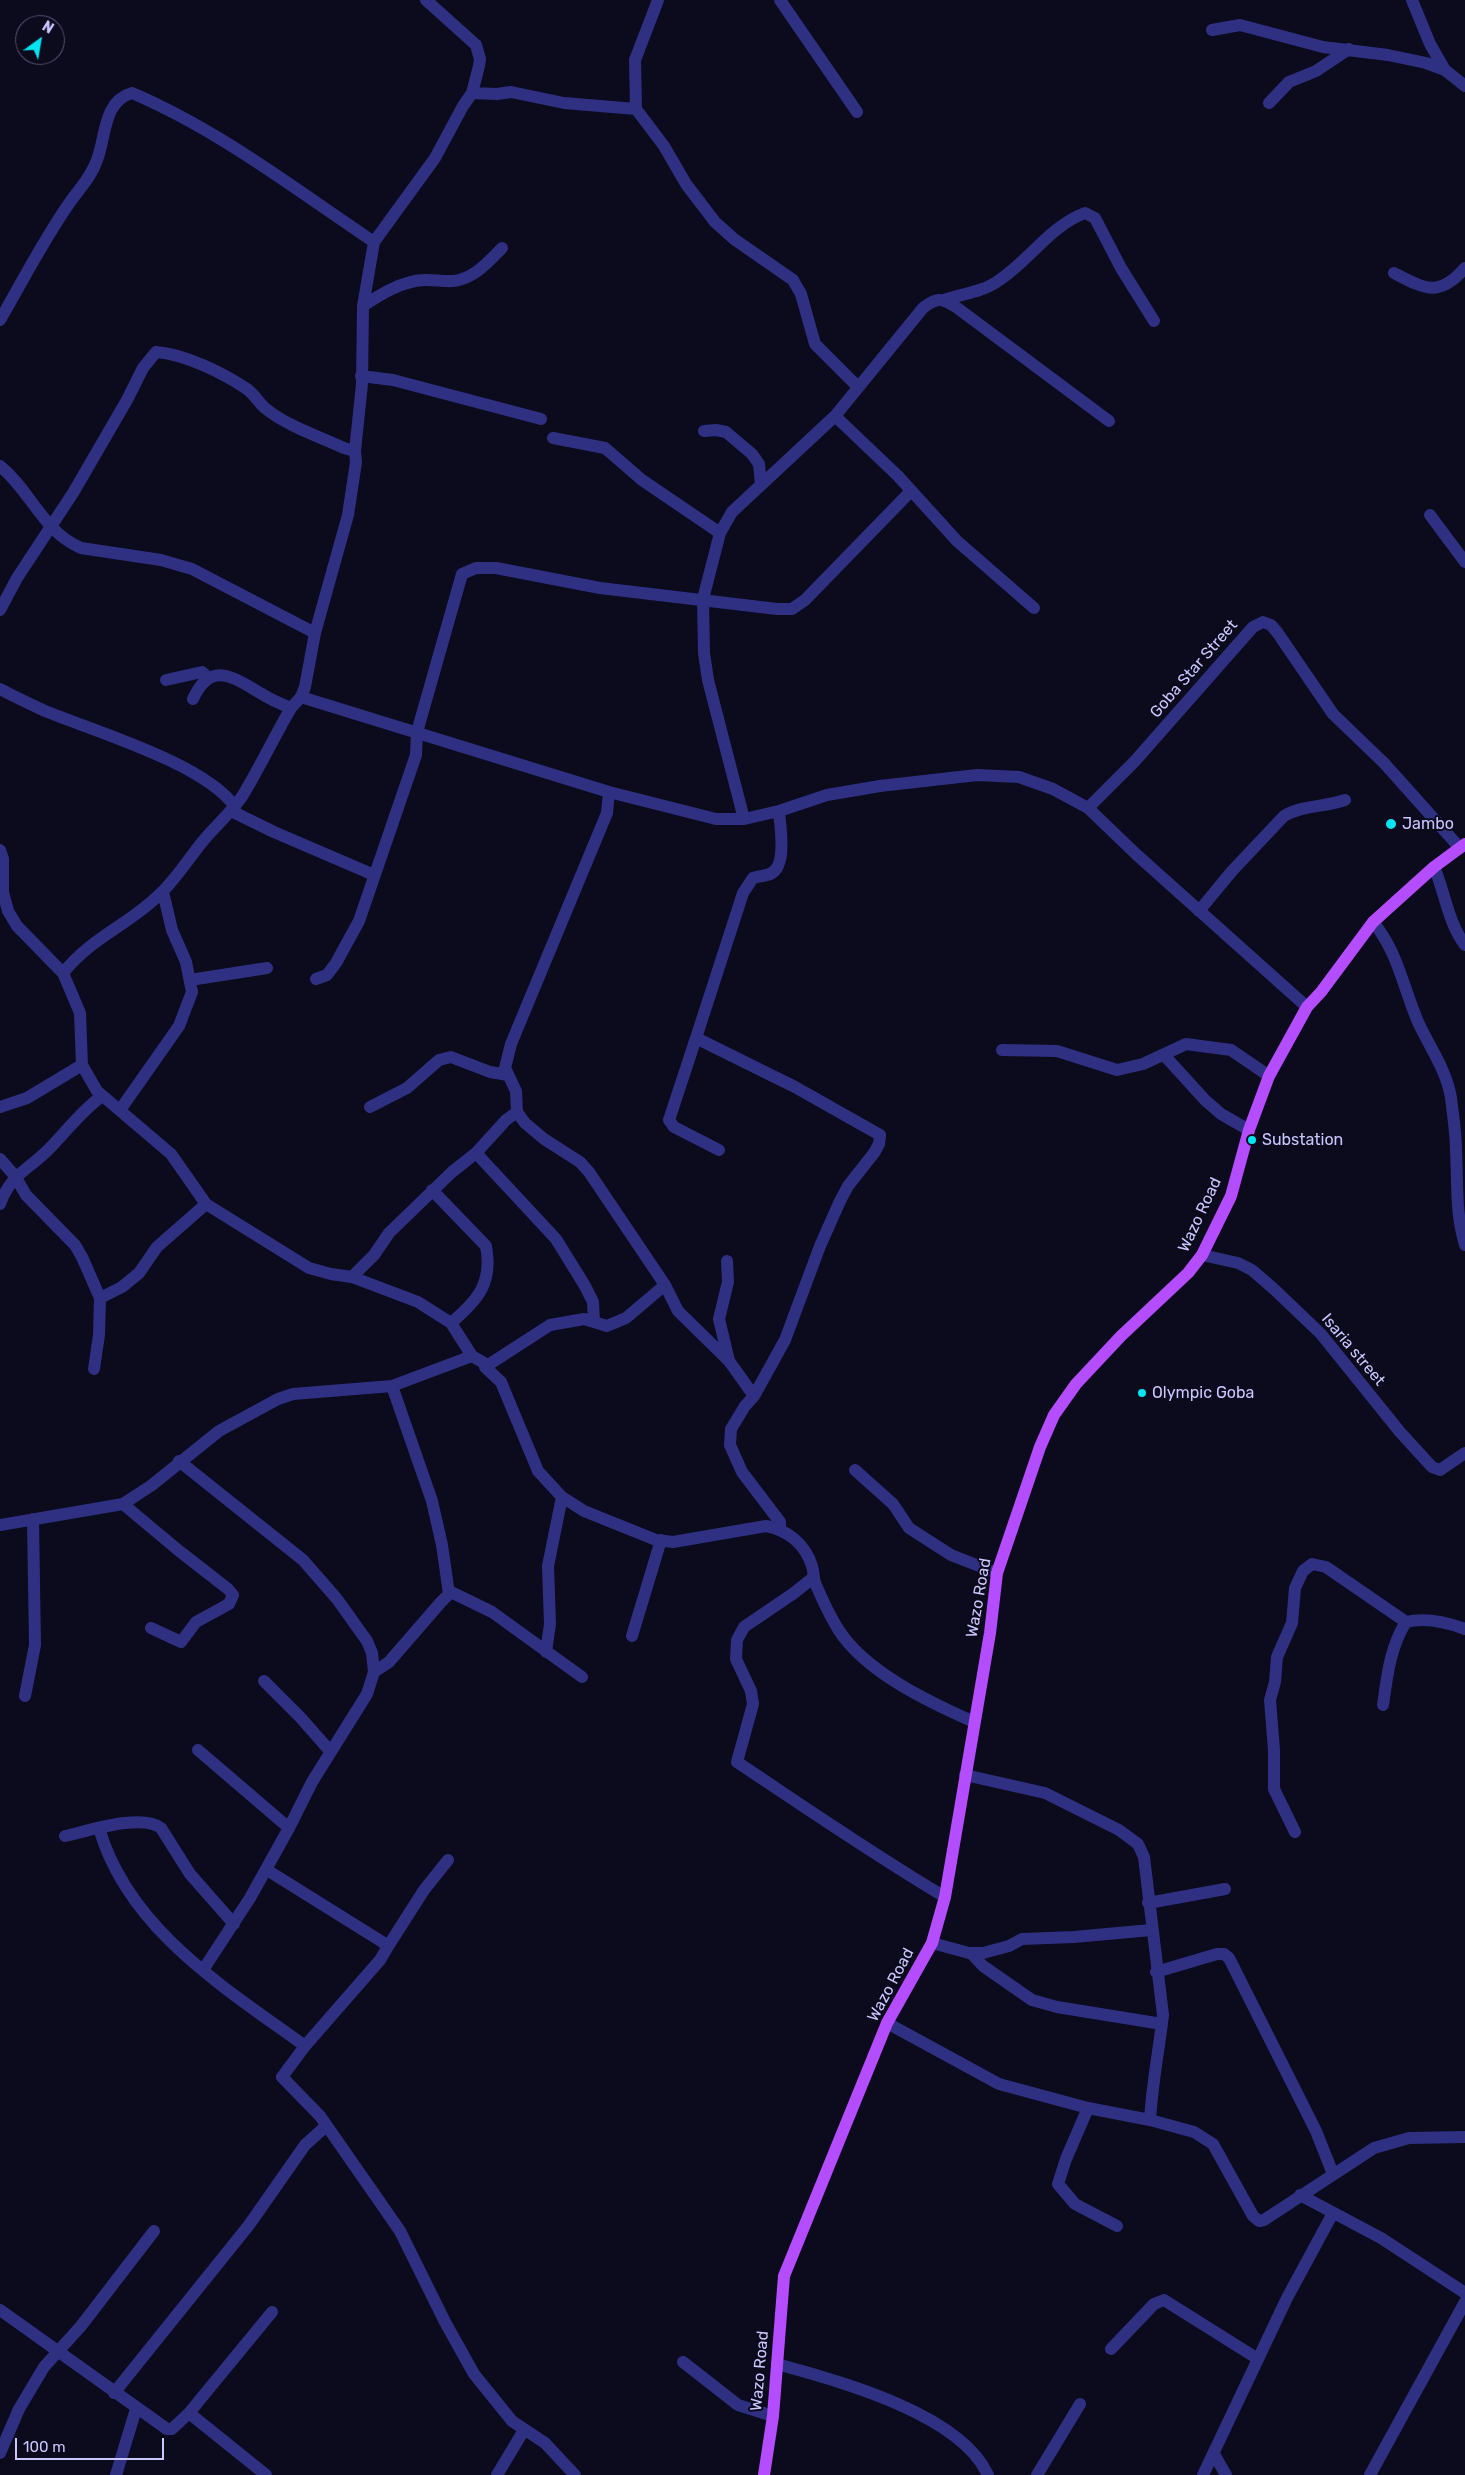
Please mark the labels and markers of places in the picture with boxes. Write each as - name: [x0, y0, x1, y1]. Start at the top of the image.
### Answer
- place label: Jambo: [1402, 814, 1454, 834]
- marker: Jambo: [1384, 817, 1398, 831]
- place label: Substation: [1262, 1130, 1343, 1150]
- marker: Substation: [1246, 1134, 1258, 1146]
- place label: Olympic Goba: [1152, 1383, 1254, 1403]
- marker: Olympic Goba: [1136, 1387, 1148, 1399]

